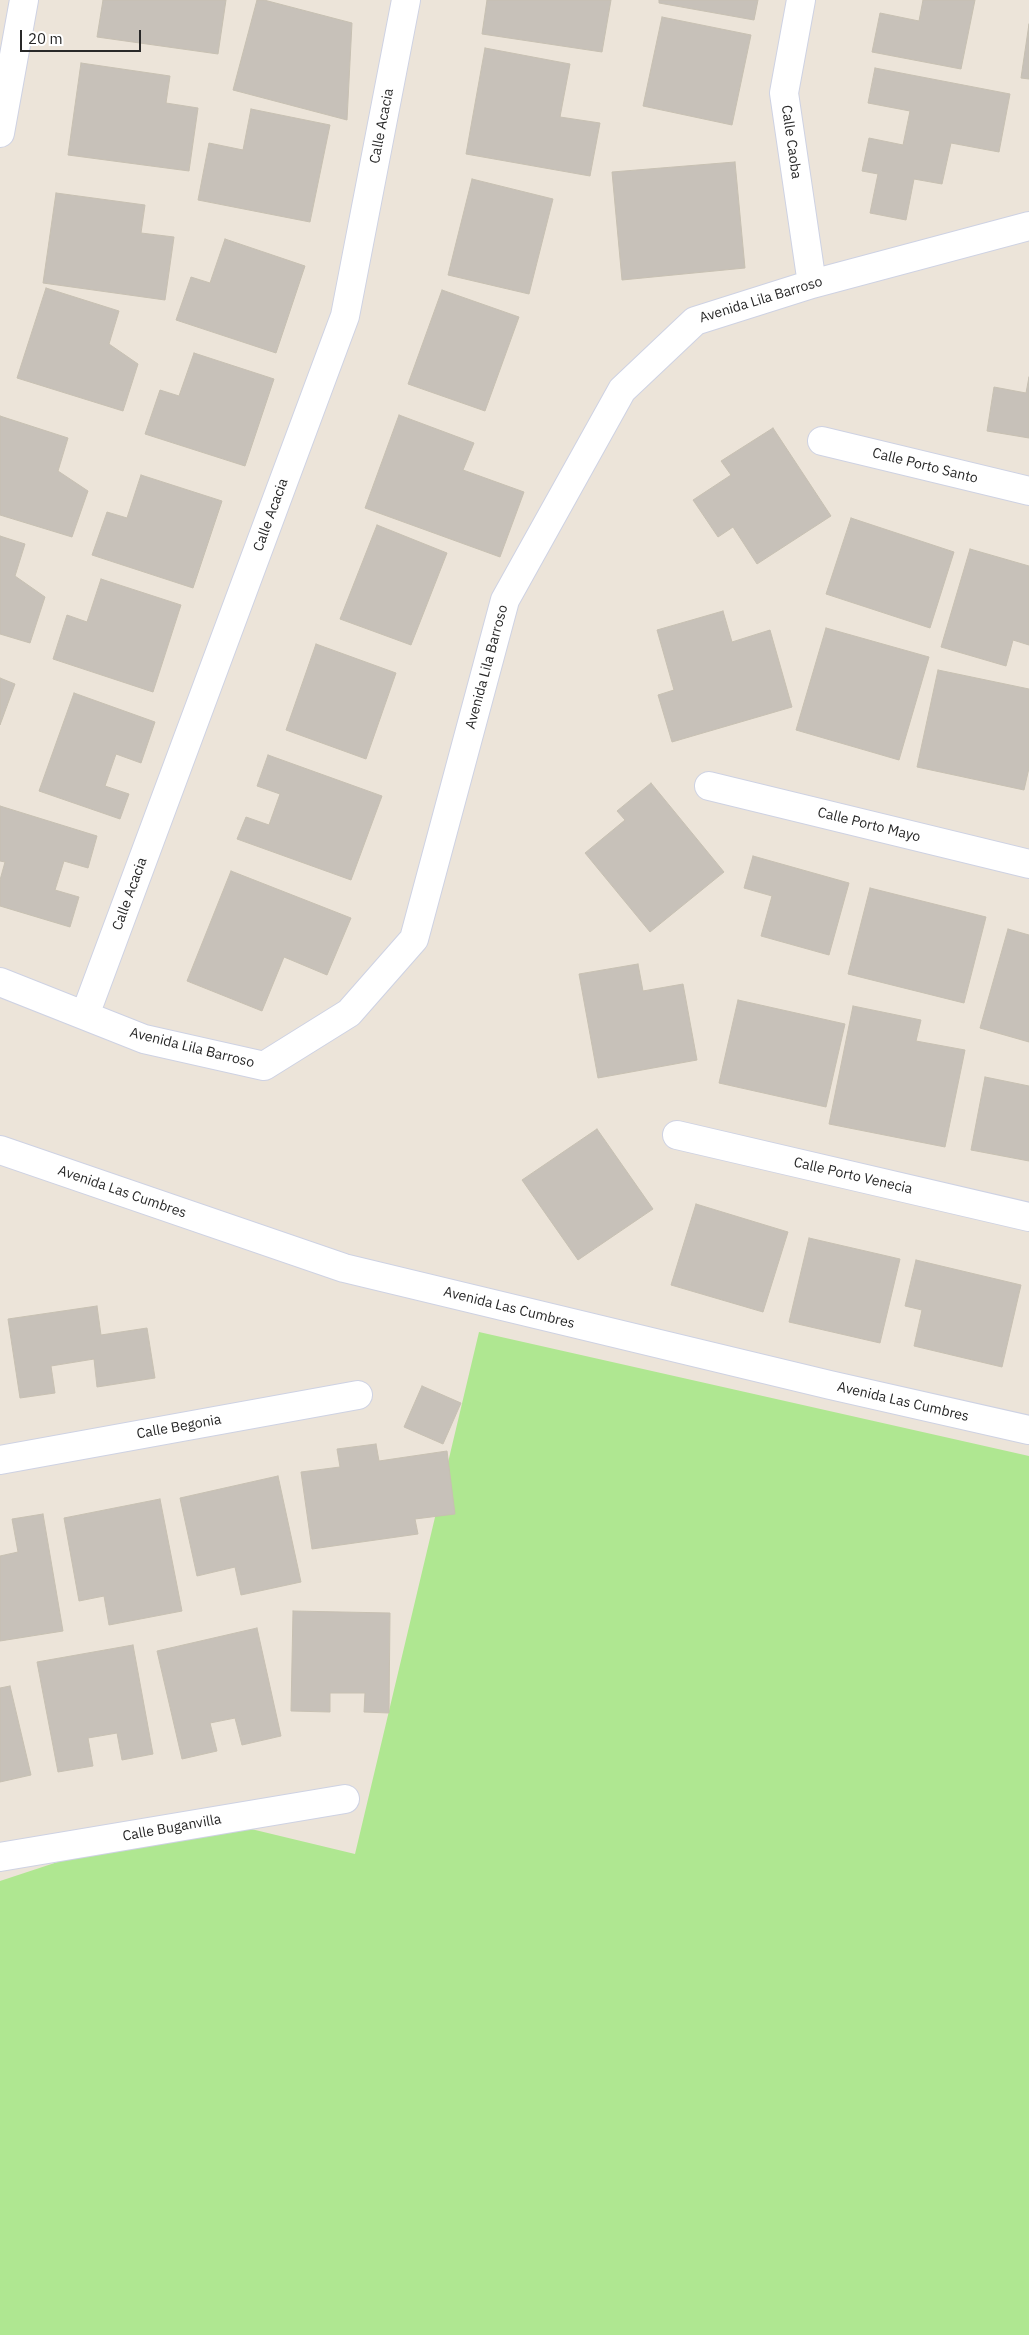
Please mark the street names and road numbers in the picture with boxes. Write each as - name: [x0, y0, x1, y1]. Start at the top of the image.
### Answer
- street label: Calle Acacia: [366, 87, 398, 165]
- street label: Calle Caoba: [778, 104, 804, 180]
- street label: Avenida Lila Barroso: [697, 273, 825, 327]
- street label: Calle Porto Santo: [870, 445, 980, 487]
- street label: Calle Acacia: [250, 476, 292, 554]
- street label: Avenida Lila Barroso: [462, 603, 512, 731]
- street label: Calle Porto Mayo: [816, 804, 922, 846]
- street label: Calle Acacia: [109, 855, 151, 933]
- street label: Avenida Lila Barroso: [128, 1024, 256, 1072]
- street label: Calle Porto Venecia: [792, 1154, 914, 1198]
- street label: Avenida Las Cumbres: [56, 1162, 188, 1222]
- street label: Avenida Las Cumbres: [442, 1284, 576, 1332]
- street label: Avenida Las Cumbres: [836, 1379, 970, 1425]
- street label: Calle Begonia: [135, 1411, 223, 1443]
- street label: Calle Buganvilla: [121, 1811, 223, 1845]

